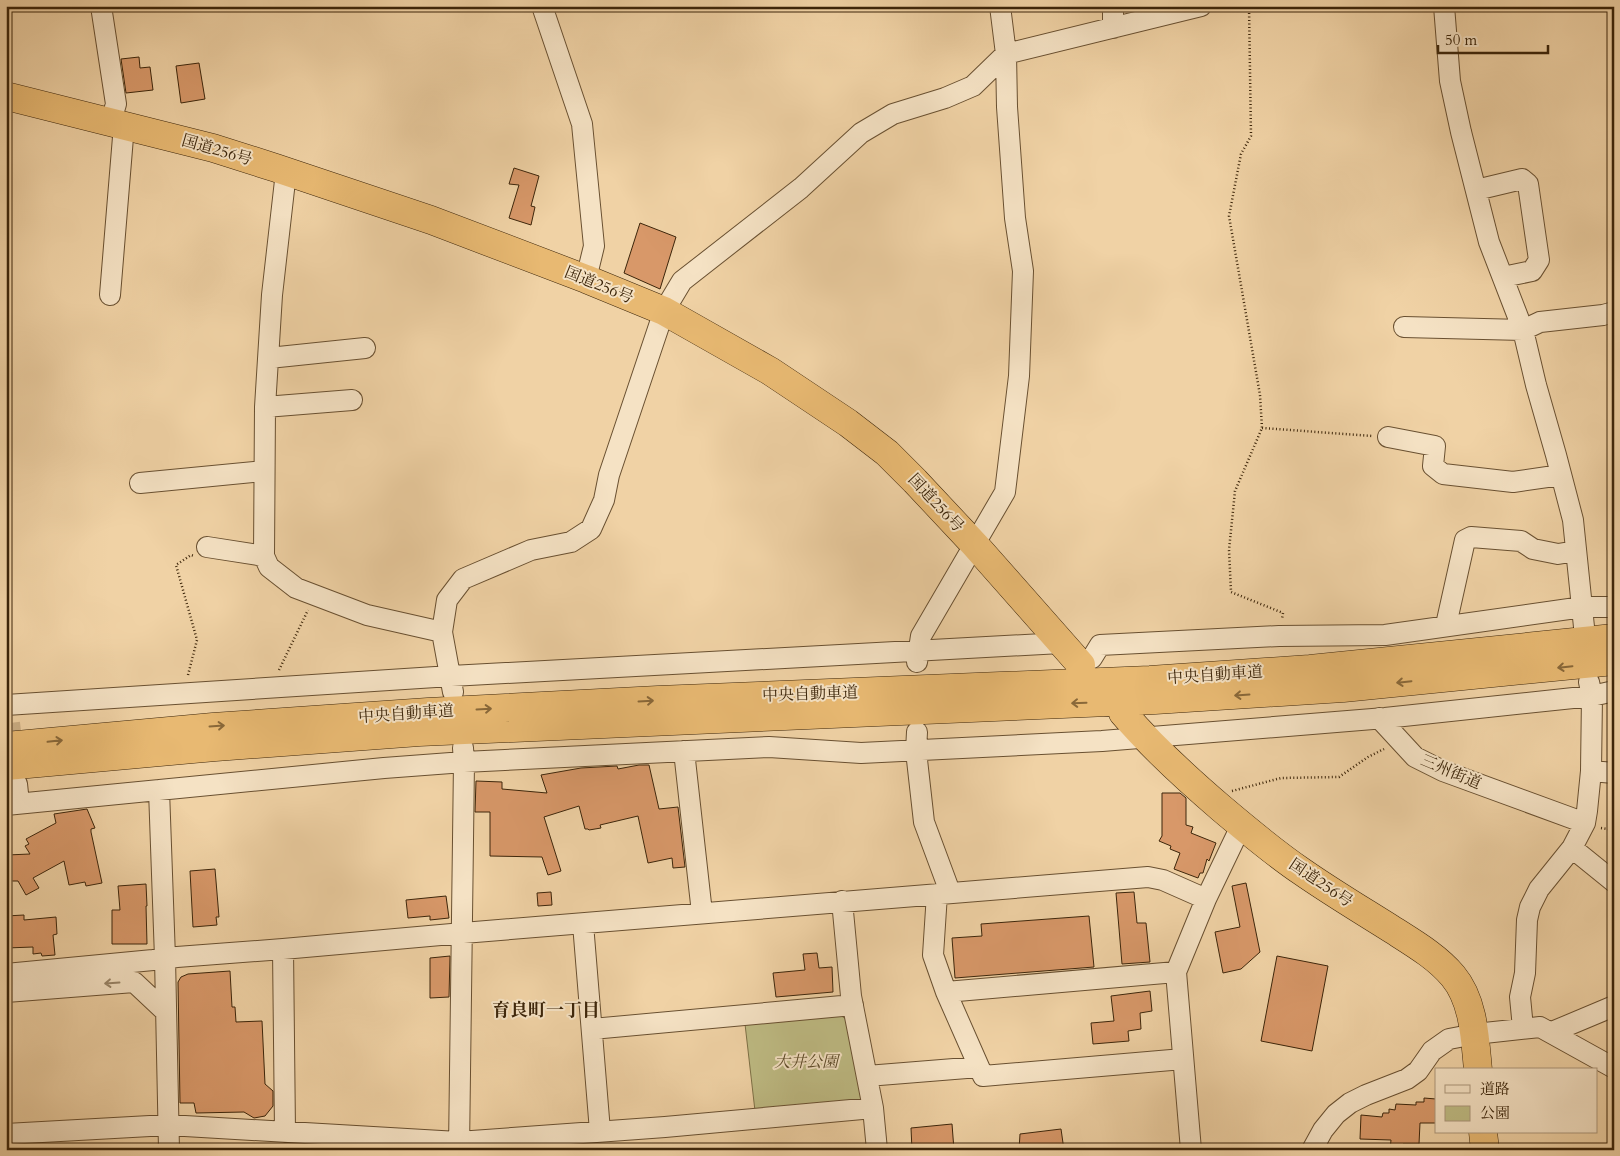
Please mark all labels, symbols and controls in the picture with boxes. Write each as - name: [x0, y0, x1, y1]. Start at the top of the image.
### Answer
- scale bar: [1438, 22, 1548, 54]
- text: 50 m: [1445, 30, 1477, 50]
- street label: 国道256号: [179, 129, 255, 171]
- street label: 国道256号: [561, 261, 637, 309]
- street label: 国道256号: [903, 469, 969, 537]
- street label: 中央自動車道: [1166, 661, 1264, 689]
- one-way arrow: [1558, 662, 1574, 672]
- one-way arrow: [1396, 677, 1412, 687]
- street label: 中央自動車道: [762, 681, 858, 707]
- one-way arrow: [1234, 690, 1250, 699]
- one-way arrow: [638, 697, 654, 706]
- one-way arrow: [1072, 698, 1088, 708]
- street label: 中央自動車道: [357, 700, 455, 728]
- one-way arrow: [475, 705, 491, 714]
- one-way arrow: [208, 722, 224, 731]
- one-way arrow: [46, 736, 62, 746]
- street label: 三州街道: [1417, 749, 1485, 795]
- street label: 国道256号: [1285, 854, 1357, 912]
- one-way arrow: [104, 979, 120, 988]
- district label: 育良町一丁目: [492, 998, 600, 1023]
- park label: 大井公園: [774, 1051, 841, 1073]
- legend: [1435, 1068, 1598, 1134]
- text: 道路: [1480, 1079, 1510, 1099]
- text: 公園: [1480, 1103, 1510, 1123]

